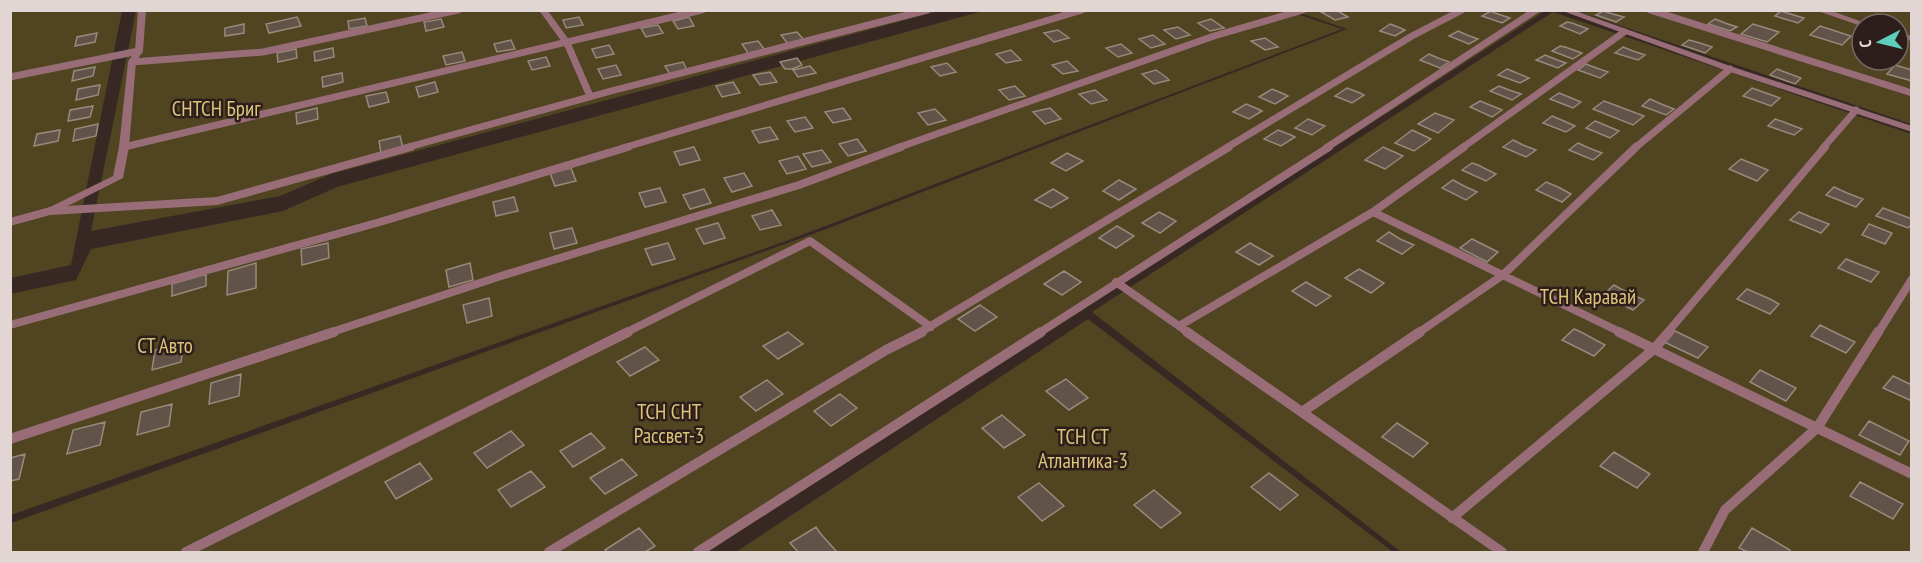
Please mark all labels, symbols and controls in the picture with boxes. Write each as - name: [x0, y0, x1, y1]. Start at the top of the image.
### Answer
- north arrow: [1850, 12, 1910, 72]
- text: С: [1855, 38, 1875, 49]
- park label: СНТСН Бриг: [172, 95, 261, 122]
- park label: ТСН Каравай: [1540, 283, 1636, 310]
- park label: СТ Авто: [137, 332, 193, 359]
- park label: ТСН СНТ Рассвет-3: [634, 398, 704, 449]
- park label: ТСН СТ Атлантика-3: [1038, 423, 1128, 474]

